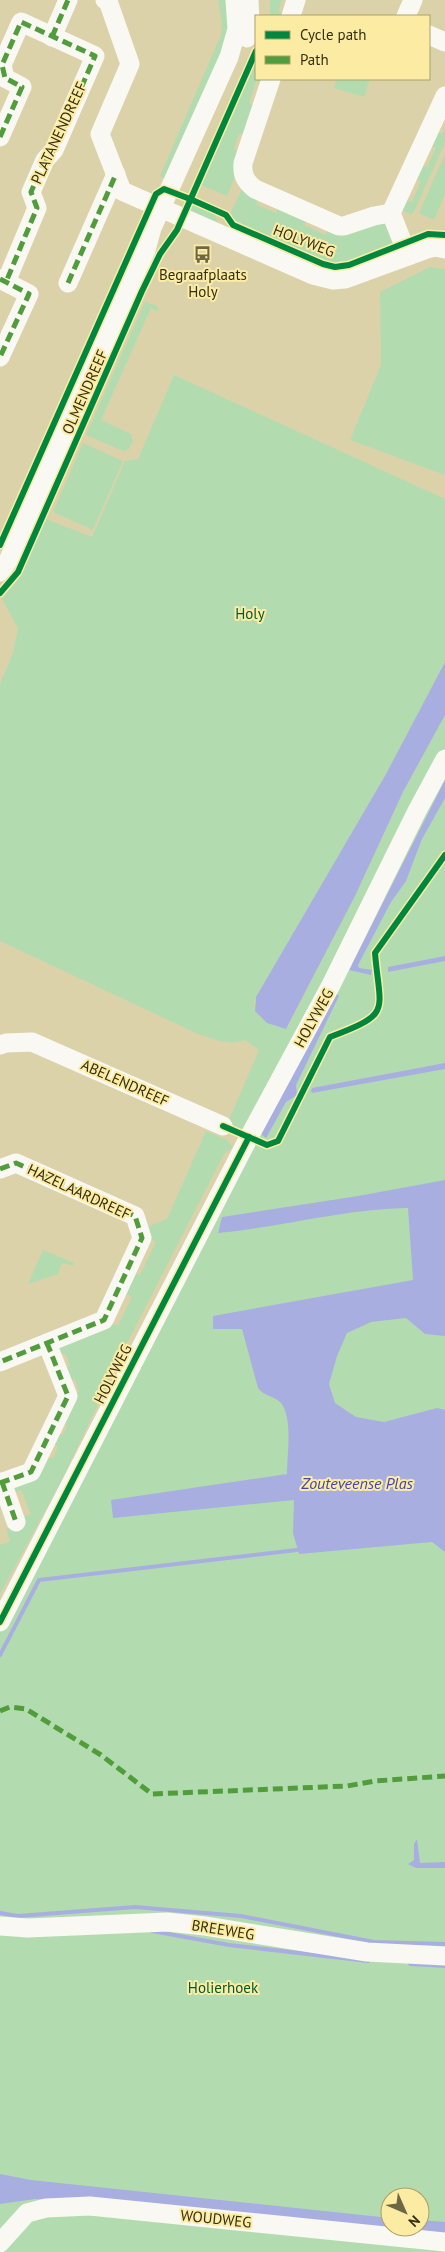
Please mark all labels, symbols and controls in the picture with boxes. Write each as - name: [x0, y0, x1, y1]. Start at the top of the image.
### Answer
- legend: [255, 15, 430, 80]
- text: Cycle path: [300, 25, 366, 44]
- text: Path: [300, 50, 329, 69]
- street label: PLATANENDREEF: [27, 79, 91, 187]
- street label: HOLYWEG: [271, 220, 338, 261]
- bus stop icon: Begraafplaats Holy: [193, 244, 213, 264]
- place label: Begraafplaats Holy: [159, 265, 247, 301]
- street label: OLMENDREEF: [57, 347, 112, 437]
- park label: Holy: [235, 604, 265, 623]
- street label: HOLYWEG: [290, 985, 338, 1051]
- street label: ABELENDREEF: [78, 1055, 172, 1110]
- street label: HAZELAARDREEF: [25, 1159, 134, 1224]
- street label: HOLYWEG: [89, 1341, 136, 1407]
- water label: Zouteveense Plas: [300, 1473, 413, 1493]
- street label: BREEWEG: [190, 1915, 256, 1944]
- park label: Holierhoek: [188, 1978, 259, 1997]
- north arrow: [380, 2187, 430, 2237]
- street label: WOUDWEG: [180, 2205, 253, 2232]
- text: N: [405, 2212, 424, 2231]

